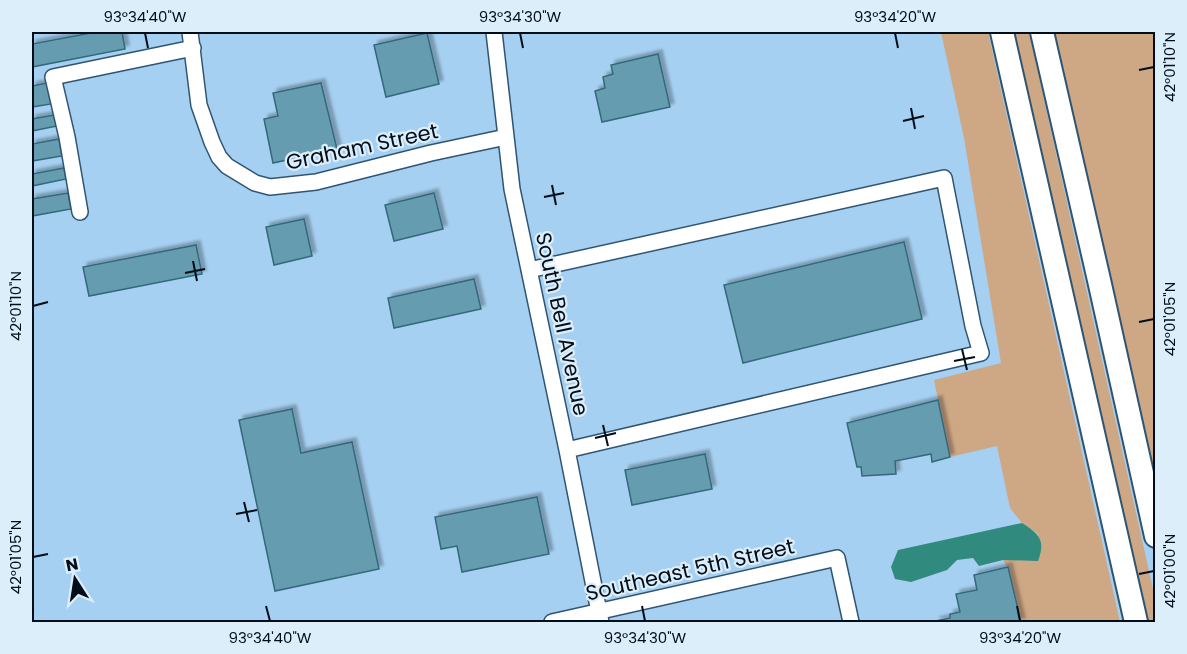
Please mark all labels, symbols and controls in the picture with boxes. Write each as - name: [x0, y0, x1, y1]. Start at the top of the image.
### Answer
- text: 93°34'40"W: [104, 6, 187, 27]
- text: 93°34'30"W: [479, 6, 562, 27]
- text: 93°34'20"W: [854, 6, 936, 27]
- text: 42°01'10"N: [1159, 32, 1180, 102]
- street label: Graham Street: [283, 116, 441, 177]
- street label: South Bell Avenue: [529, 230, 596, 418]
- text: 42°01'10"N: [5, 271, 26, 341]
- text: 42°01'05"N: [1159, 282, 1180, 356]
- text: 42°01'05"N: [5, 520, 26, 594]
- street label: Southeast 5th Street: [583, 531, 797, 608]
- text: 42°01'00"N: [1159, 534, 1180, 608]
- north arrow: [45, 549, 105, 609]
- text: N: [64, 552, 80, 577]
- text: 93°34'40"W: [229, 627, 312, 648]
- text: 93°34'30"W: [604, 627, 687, 648]
- text: 93°34'20"W: [979, 627, 1061, 648]

